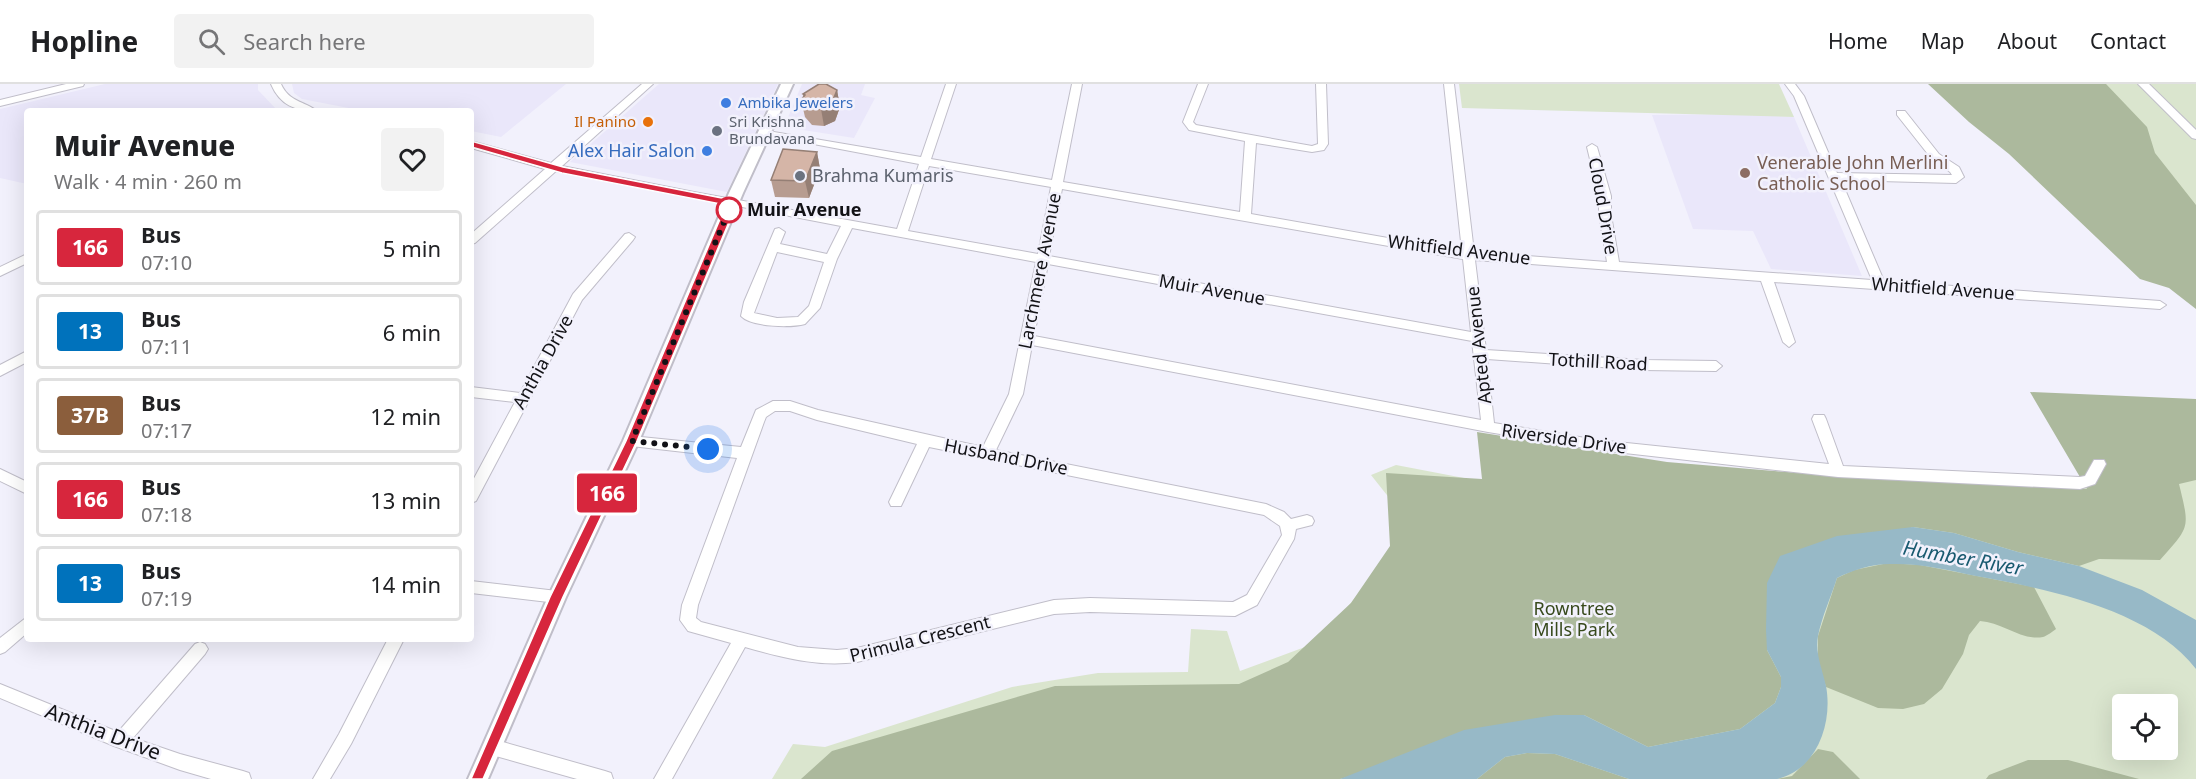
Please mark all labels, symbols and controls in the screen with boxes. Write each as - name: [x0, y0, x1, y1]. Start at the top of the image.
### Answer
- search box: [174, 14, 594, 68]
- text: Hopline: [30, 22, 138, 60]
- icon: search: [195, 25, 228, 58]
- text: Search here: [243, 26, 366, 56]
- text: Home: [1828, 27, 1888, 55]
- text: Map: [1921, 27, 1964, 55]
- text: About: [1997, 27, 2057, 55]
- text: Contact: [2090, 27, 2166, 55]
- place label: Ambika Jewelers: [738, 92, 853, 112]
- marker: Ambika Jewelers: [719, 96, 733, 110]
- place label: Il Panino: [574, 111, 636, 131]
- place label: Sri Krishna Brundavana: [729, 111, 815, 148]
- marker: Il Panino: [641, 115, 655, 129]
- marker: Sri Krishna Brundavana: [710, 124, 724, 138]
- text: Muir Avenue: [54, 126, 235, 164]
- button: heart: [381, 128, 444, 191]
- place label: Alex Hair Salon: [568, 138, 695, 162]
- marker: Alex Hair Salon: [700, 144, 714, 158]
- place label: Venerable John Merlini Catholic School: [1757, 150, 1948, 195]
- street label: Cloud Drive: [1584, 155, 1624, 256]
- place label: Brahma Kumaris: [812, 163, 954, 187]
- marker: Venerable John Merlini Catholic School: [1738, 166, 1752, 180]
- text: Walk · 4 min · 260 m: [54, 168, 242, 195]
- marker: Brahma Kumaris: [793, 169, 807, 183]
- street label: Larchmere Avenue: [1012, 191, 1066, 351]
- marker: Muir Avenue: [716, 197, 742, 223]
- place label: Muir Avenue: [747, 197, 861, 221]
- text: Bus: [141, 219, 181, 249]
- street label: Whitfield Avenue: [1386, 228, 1532, 270]
- text: 166: [72, 233, 108, 261]
- text: 5 min: [383, 233, 441, 263]
- text: 07:10: [141, 249, 192, 276]
- street label: Muir Avenue: [1157, 268, 1267, 310]
- street label: Whitfield Avenue: [1871, 271, 2016, 305]
- street label: Apted Avenue: [1460, 285, 1496, 405]
- text: Bus: [141, 303, 181, 333]
- street label: Anthia Drive: [506, 310, 578, 413]
- text: 13: [78, 317, 102, 345]
- text: 6 min: [383, 317, 441, 347]
- text: 07:11: [141, 333, 192, 360]
- street label: Tothill Road: [1548, 346, 1648, 376]
- text: Bus: [141, 387, 181, 417]
- text: 37B: [71, 401, 109, 429]
- text: 12 min: [370, 401, 441, 431]
- text: 07:17: [141, 417, 192, 444]
- street label: Riverside Drive: [1500, 417, 1628, 459]
- street label: Husband Drive: [942, 432, 1070, 480]
- your location: [693, 434, 723, 464]
- text: Bus: [141, 471, 181, 501]
- line badge: 166: [572, 474, 642, 512]
- text: 166: [589, 479, 625, 507]
- text: 166: [72, 485, 108, 513]
- text: 13 min: [370, 485, 441, 515]
- text: 07:18: [141, 501, 192, 528]
- water label: Humber River: [1901, 534, 2026, 582]
- text: Bus: [141, 555, 181, 585]
- text: 13: [78, 569, 102, 597]
- text: 14 min: [370, 569, 441, 599]
- text: 07:19: [141, 585, 192, 612]
- park label: Rowntree Mills Park: [1533, 596, 1615, 641]
- street label: Primula Crescent: [847, 609, 993, 667]
- map controls: [2112, 694, 2178, 760]
- button: locate: [2112, 694, 2178, 760]
- street label: Anthia Drive: [42, 696, 165, 766]

